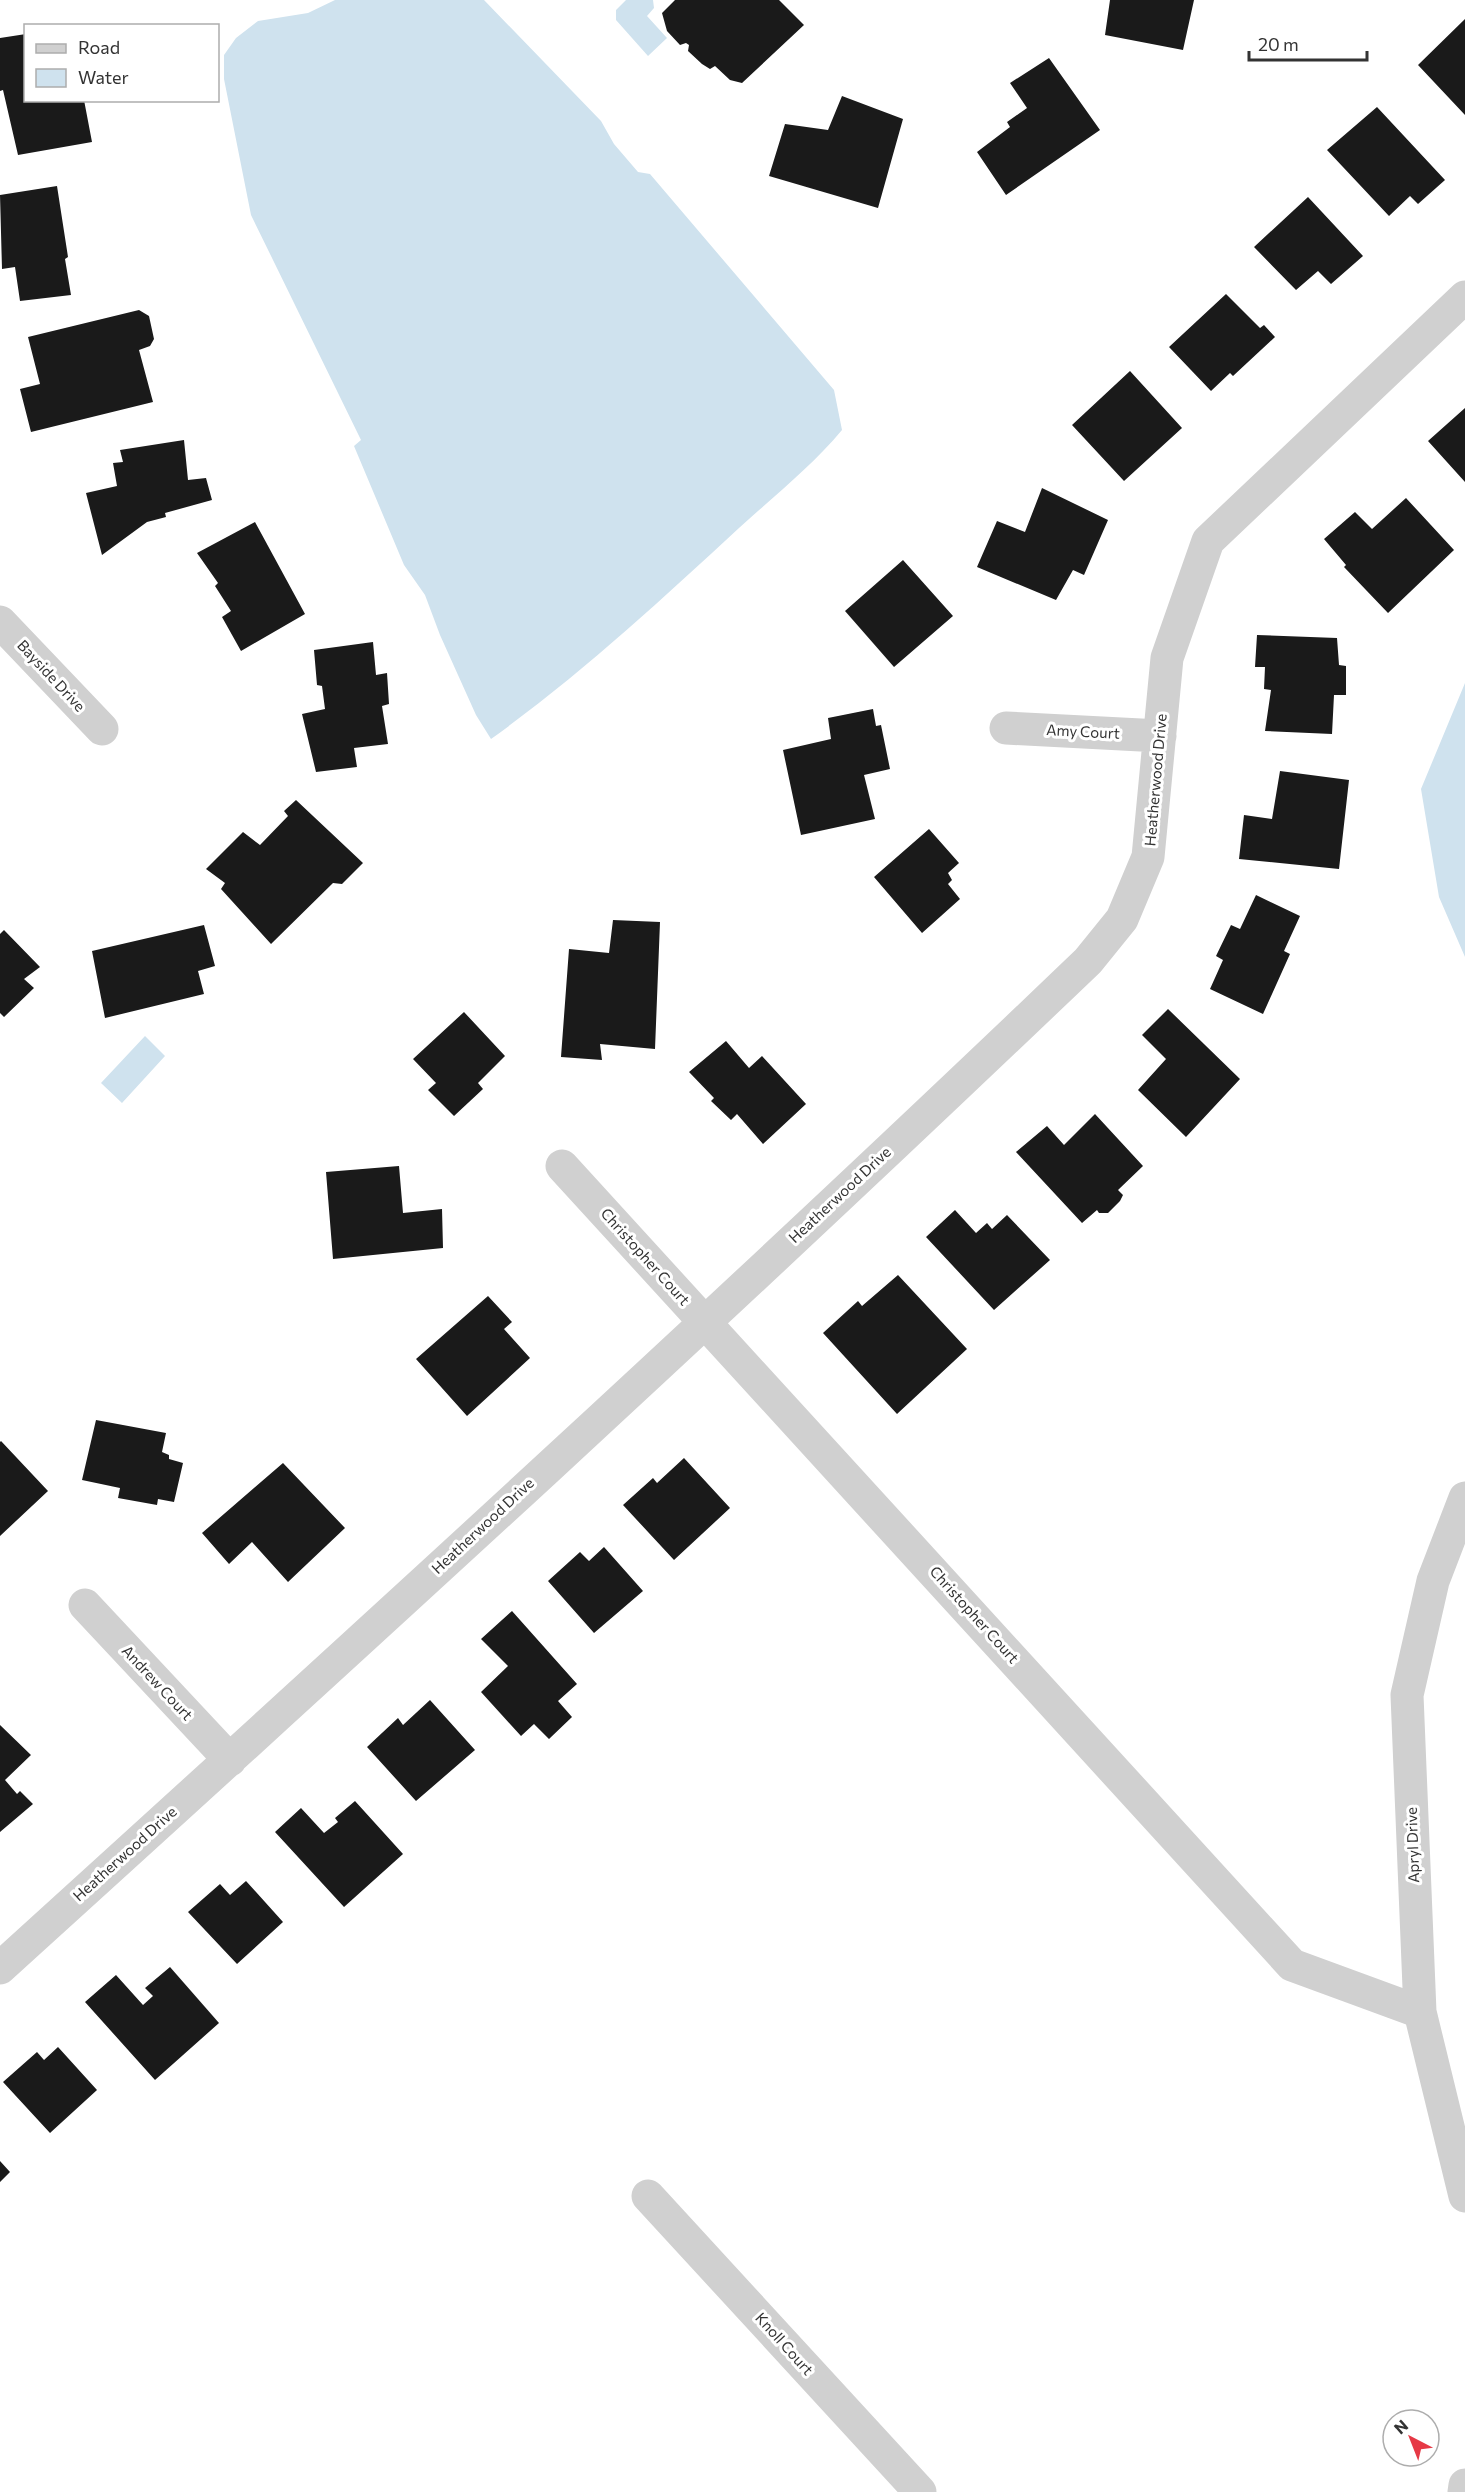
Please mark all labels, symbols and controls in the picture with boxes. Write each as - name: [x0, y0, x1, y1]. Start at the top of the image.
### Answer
- legend: [24, 24, 219, 102]
- scale bar: [1249, 24, 1368, 62]
- text: 20 m: [1258, 33, 1299, 55]
- text: Road: [78, 36, 120, 58]
- text: Water: [78, 66, 129, 88]
- street label: Bayside Drive: [14, 636, 90, 715]
- street label: Heatherwood Drive: [1140, 713, 1170, 847]
- street label: Amy Court: [1046, 720, 1120, 742]
- street label: Heatherwood Drive: [785, 1142, 894, 1246]
- street label: Christopher Court: [597, 1204, 694, 1309]
- street label: Heatherwood Drive: [428, 1473, 537, 1577]
- street label: Christopher Court: [926, 1562, 1023, 1667]
- street label: Andrew Court: [119, 1641, 197, 1723]
- street label: Heatherwood Drive: [69, 1802, 180, 1904]
- street label: Apryl Drive: [1402, 1807, 1422, 1883]
- street label: Knoll Court: [752, 2308, 817, 2378]
- north arrow: [1381, 2408, 1441, 2468]
- text: N: [1390, 2415, 1411, 2438]

